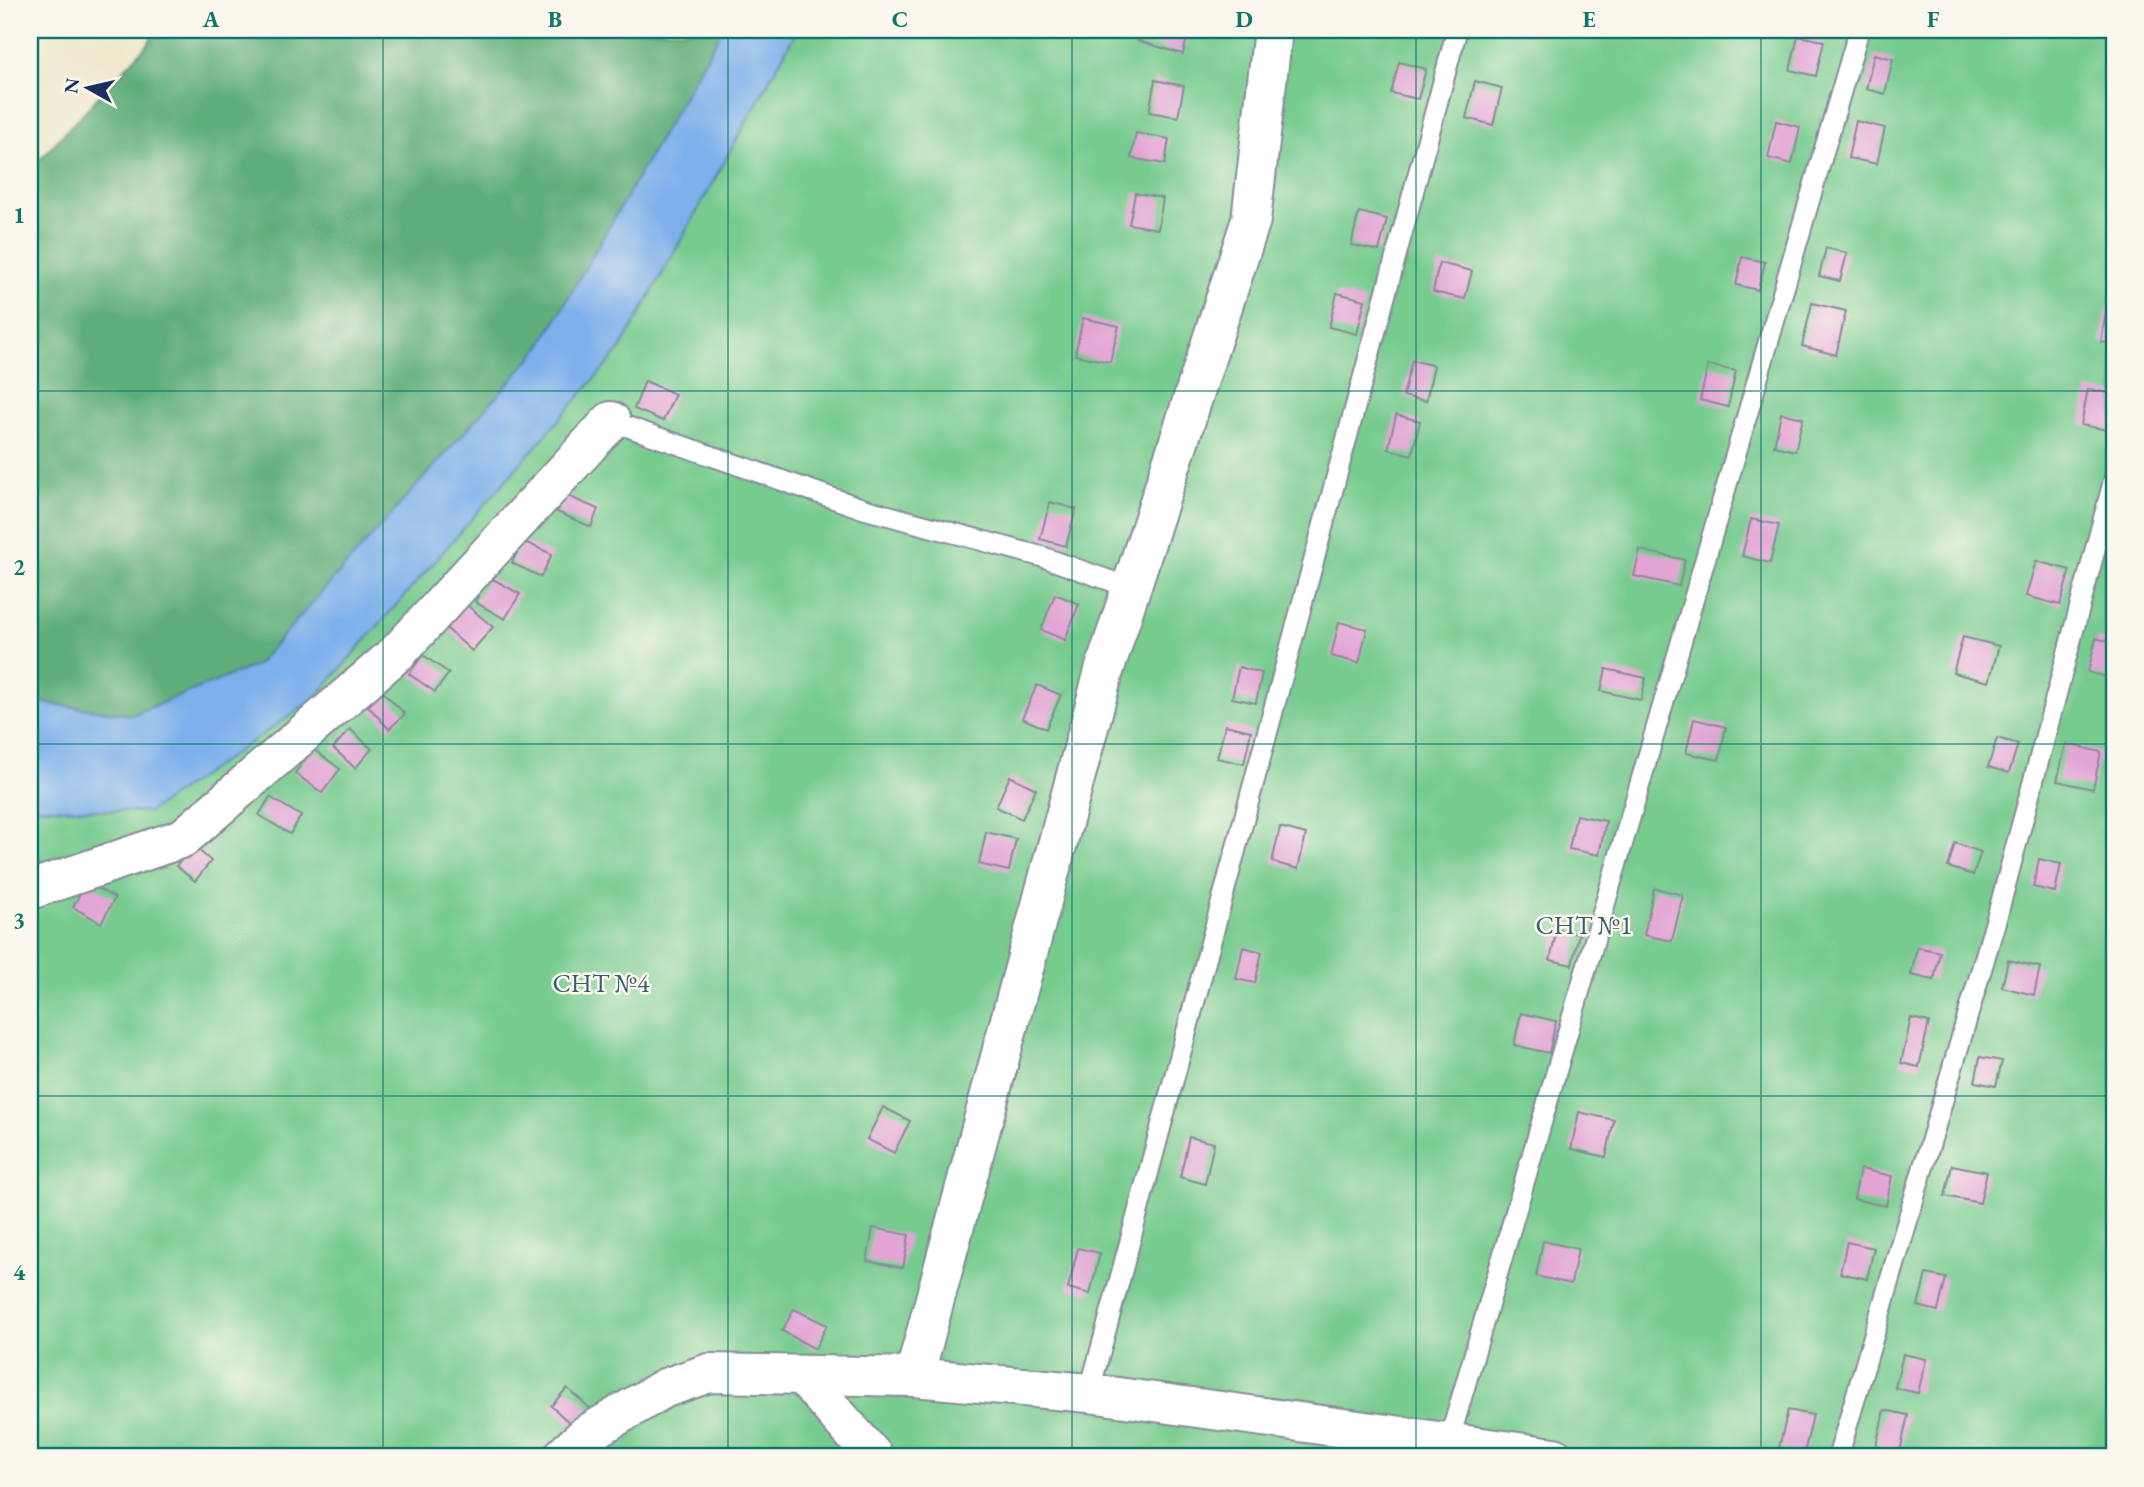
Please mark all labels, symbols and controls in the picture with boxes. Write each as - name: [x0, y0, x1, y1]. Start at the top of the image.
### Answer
- text: A: [202, 4, 220, 34]
- text: B: [548, 4, 562, 34]
- text: C: [892, 4, 908, 34]
- text: D: [1235, 4, 1253, 34]
- text: E: [1582, 4, 1596, 34]
- text: F: [1927, 4, 1940, 34]
- north arrow: [52, 52, 122, 122]
- text: N: [58, 76, 85, 95]
- text: 1: [13, 200, 25, 230]
- text: 2: [13, 552, 25, 582]
- text: 3: [13, 905, 25, 935]
- park label: СНТ №1: [1535, 908, 1633, 942]
- park label: СНТ №4: [552, 966, 650, 1000]
- text: 4: [13, 1257, 26, 1287]

